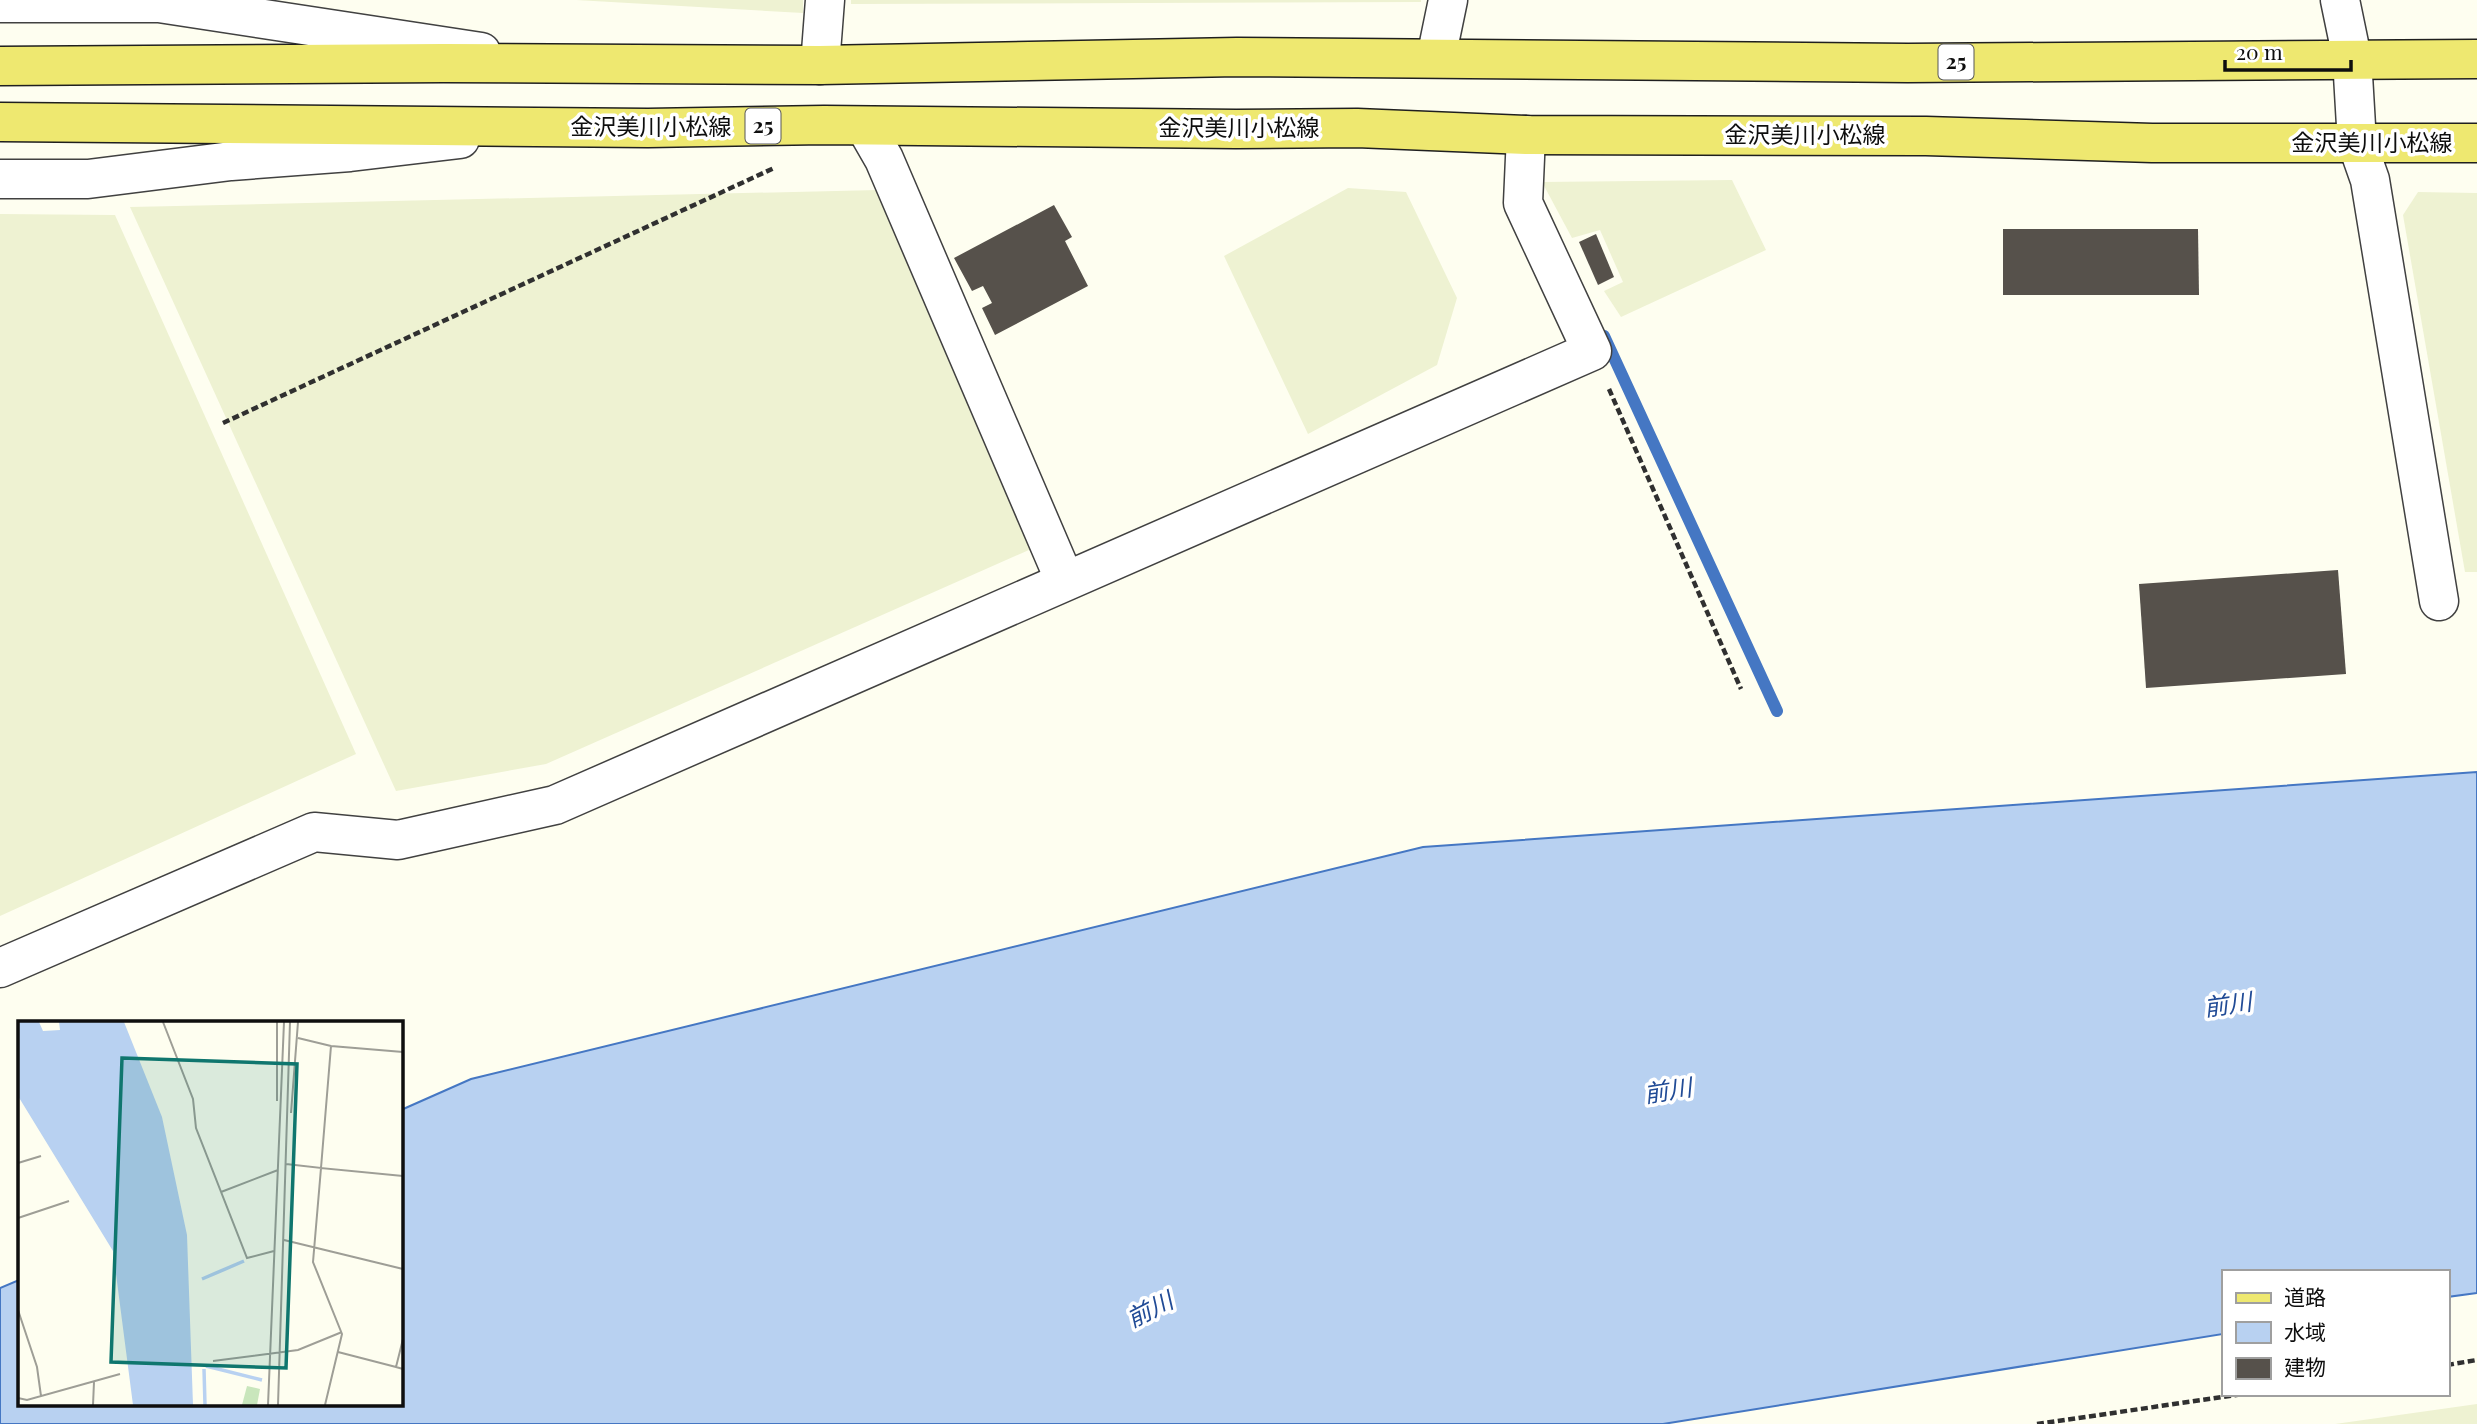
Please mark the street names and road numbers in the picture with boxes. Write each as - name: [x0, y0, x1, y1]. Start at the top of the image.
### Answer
- road number: 25: [1938, 44, 1974, 80]
- road number: 25: [746, 108, 780, 144]
- street label: 金沢美川小松線: [571, 110, 732, 141]
- street label: 金沢美川小松線: [1159, 111, 1320, 142]
- street label: 金沢美川小松線: [1725, 118, 1886, 149]
- street label: 金沢美川小松線: [2292, 126, 2453, 157]

